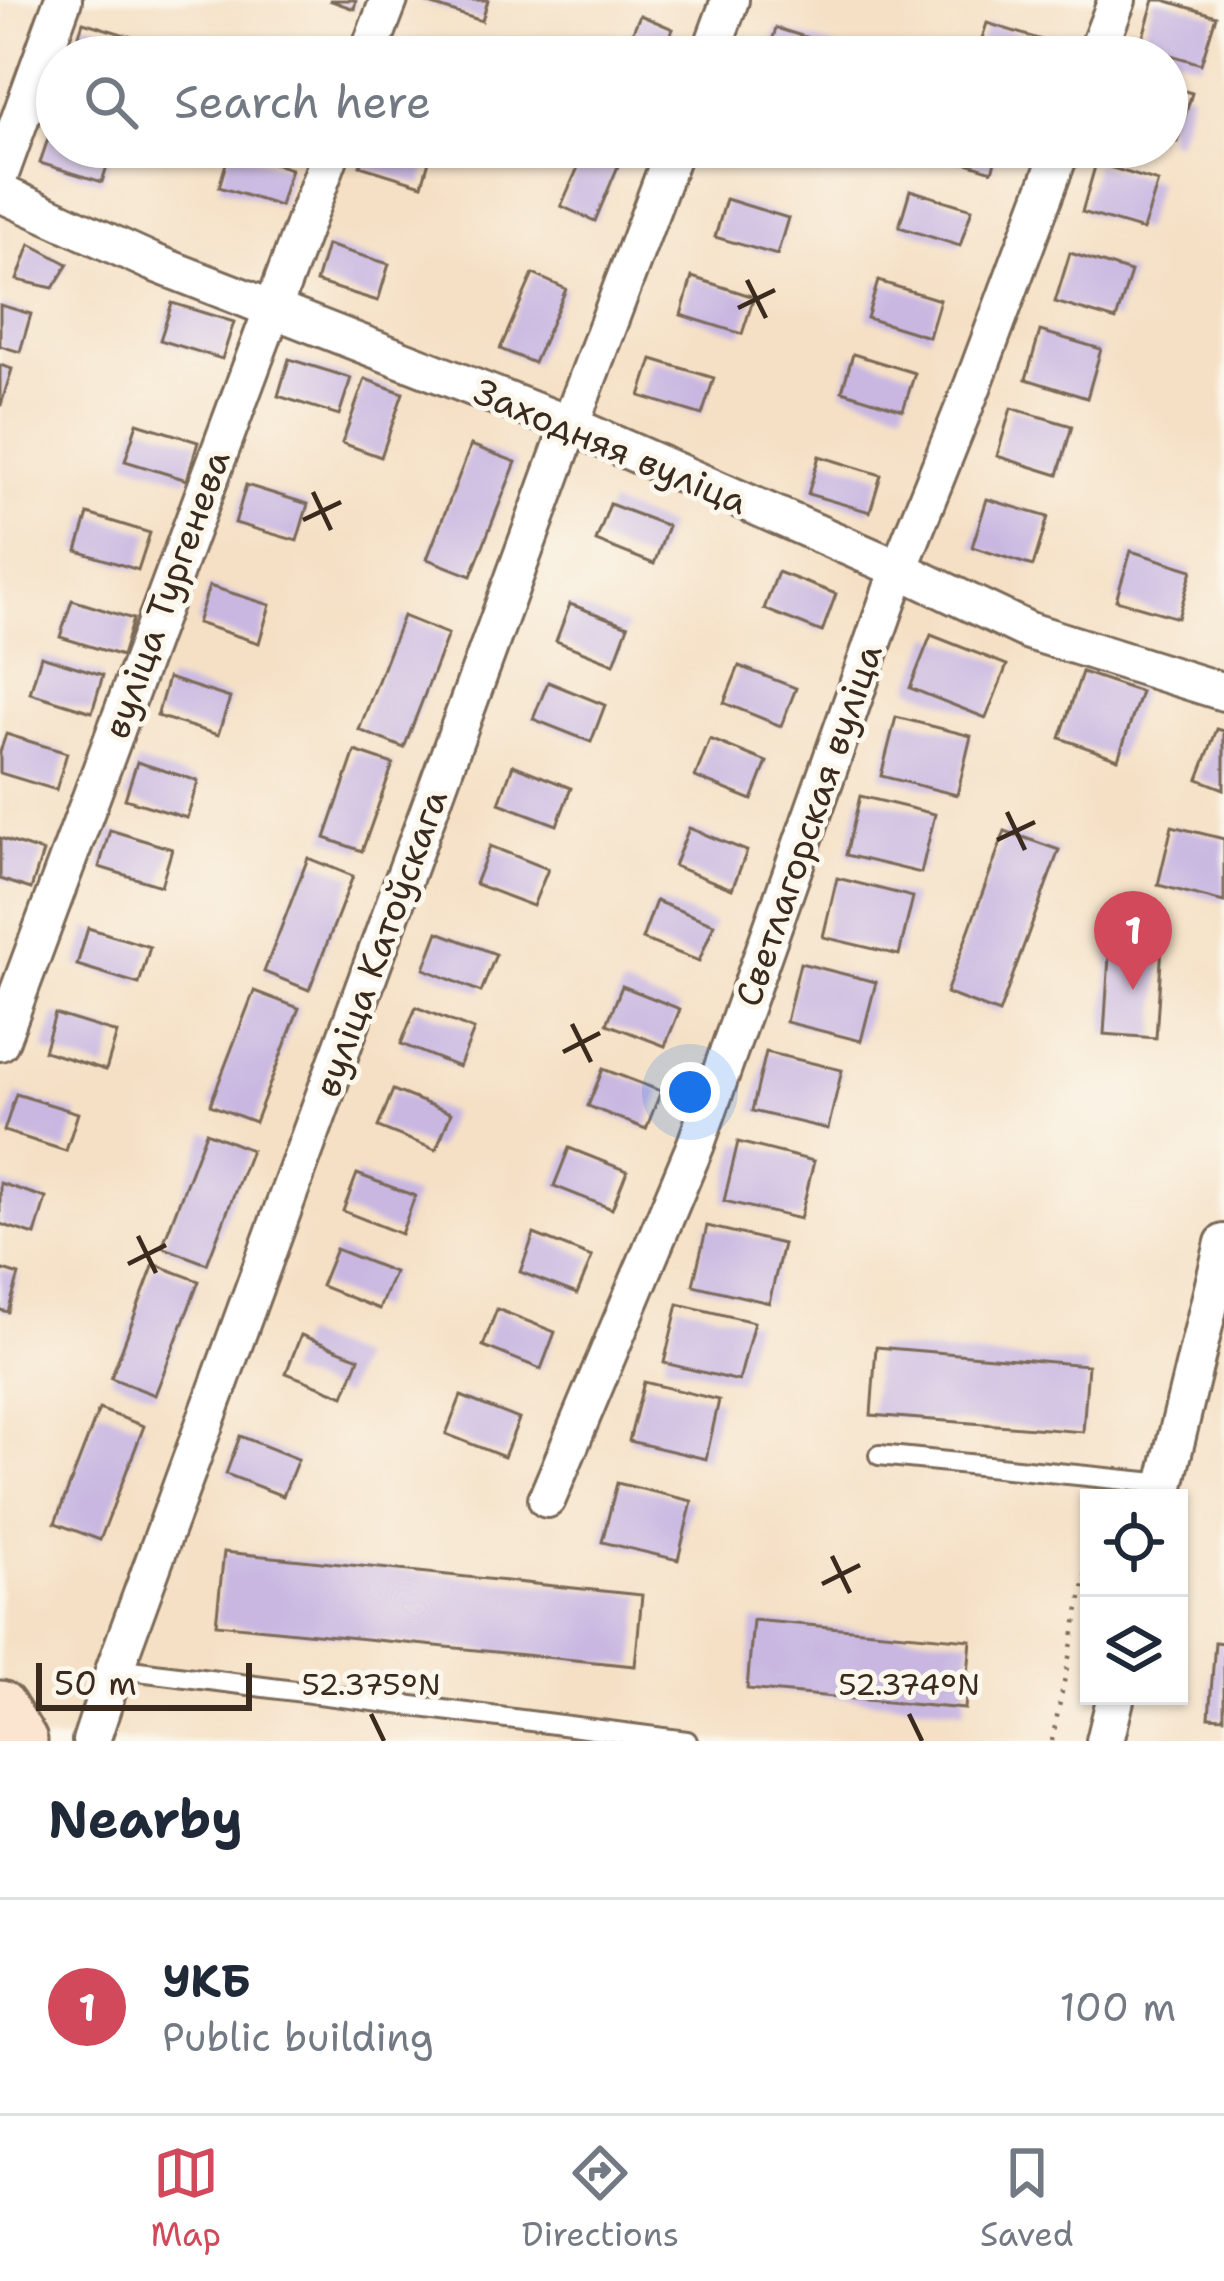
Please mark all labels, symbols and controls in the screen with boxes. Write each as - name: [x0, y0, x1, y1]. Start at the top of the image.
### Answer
- search box: [36, 36, 1188, 168]
- icon: search: [78, 69, 144, 135]
- text: Search here: [174, 72, 431, 132]
- street label: Заходняя вуліца: [467, 367, 755, 526]
- street label: вуліца Тургенева: [92, 443, 241, 745]
- street label: Светлагорская вуліца: [723, 637, 894, 1013]
- street label: вуліца Катоўскага: [302, 783, 459, 1104]
- pin: 1: [1094, 891, 1172, 990]
- your location: [660, 1062, 720, 1122]
- map controls: [1080, 1489, 1188, 1705]
- button: locate: [1080, 1489, 1188, 1597]
- button: layers: [1080, 1597, 1188, 1705]
- scale bar: [36, 1657, 252, 1710]
- text: 50 m: [54, 1661, 137, 1706]
- text: 52.375°N: [301, 1664, 441, 1705]
- text: 52.374°N: [838, 1664, 980, 1705]
- text: Nearby: [48, 1785, 243, 1853]
- text: УКБ: [162, 1951, 251, 2011]
- text: 1: [78, 1981, 96, 2033]
- text: 100 m: [1060, 1981, 1176, 2033]
- text: Public building: [162, 2011, 434, 2063]
- tab: Map: [150, 2140, 221, 2257]
- tab: Directions: [522, 2140, 679, 2257]
- tab: Saved: [980, 2140, 1074, 2257]

